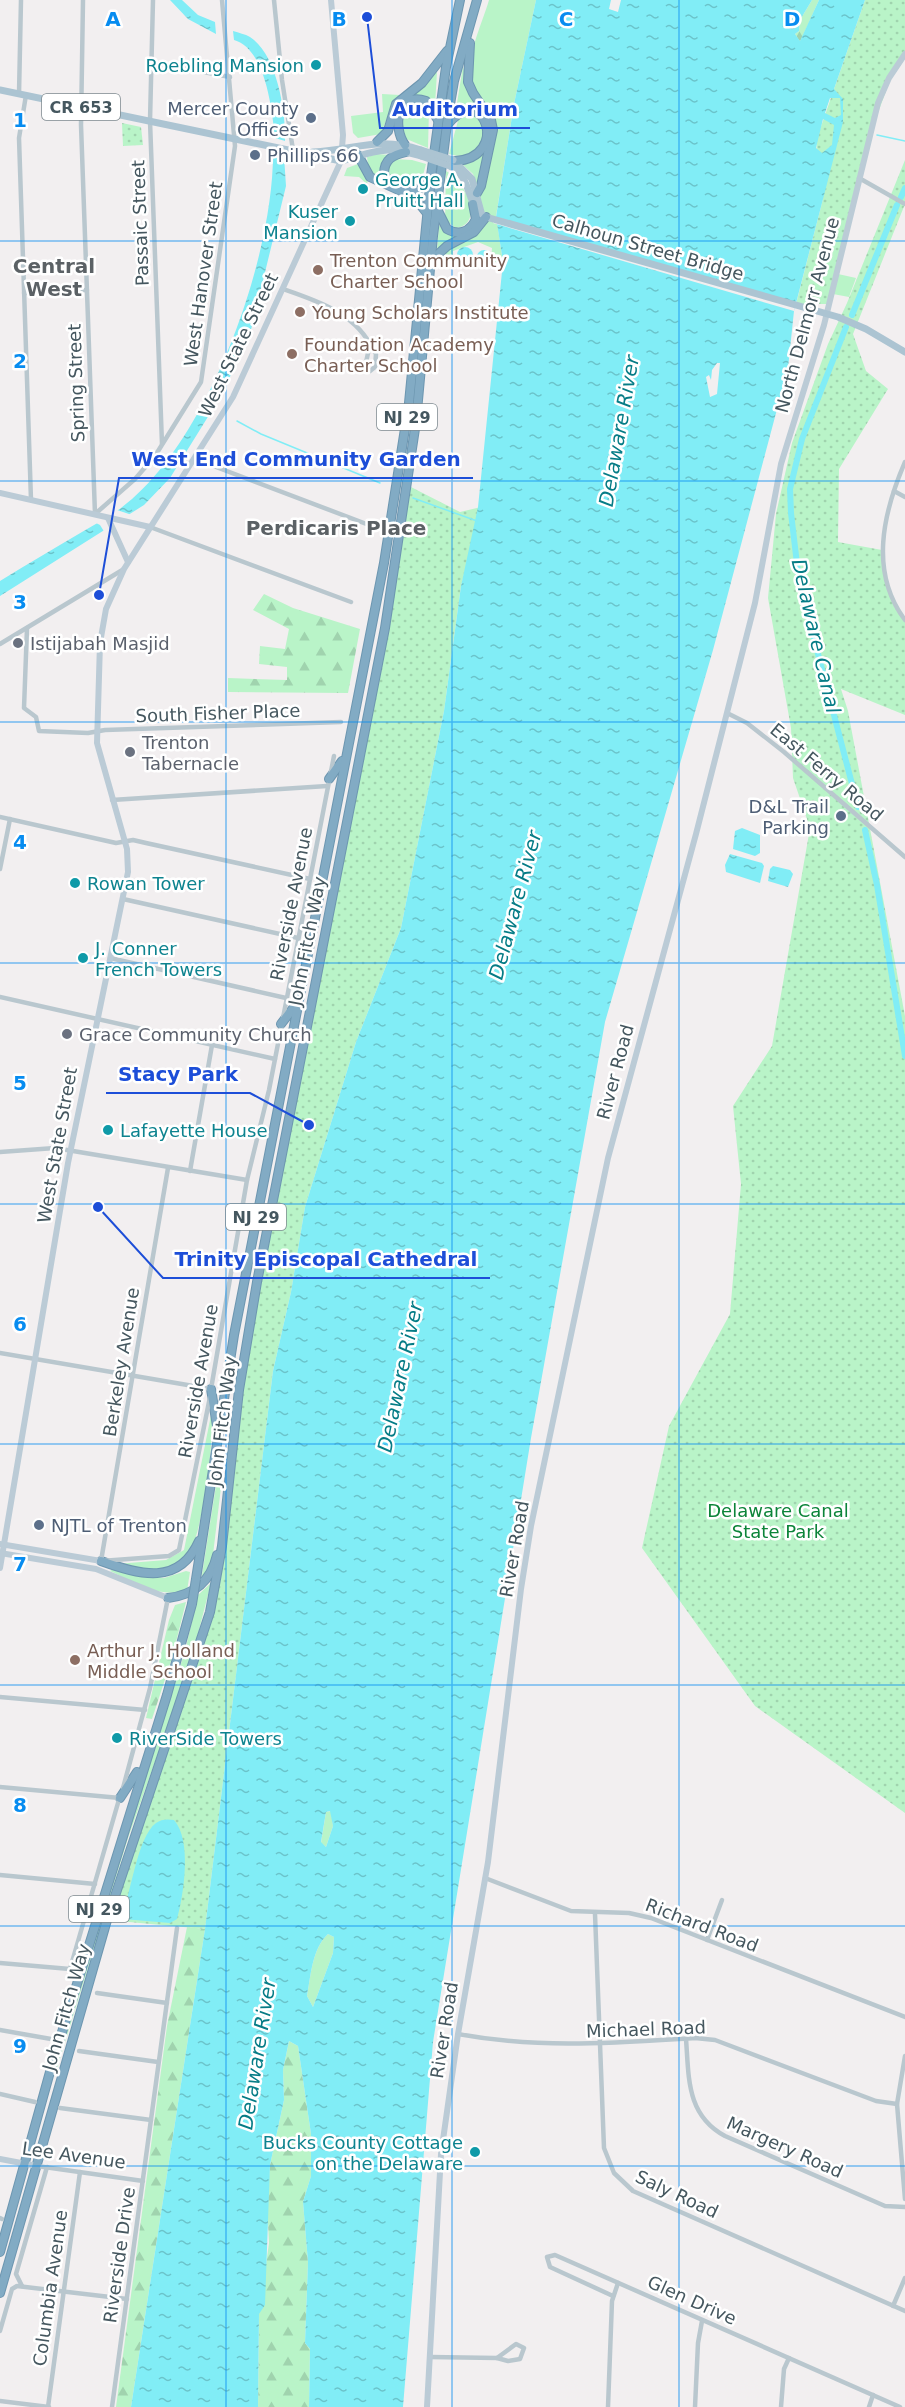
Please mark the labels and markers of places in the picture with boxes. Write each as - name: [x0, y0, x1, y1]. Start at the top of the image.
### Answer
- place label: Roebling Mansion: [145, 55, 304, 76]
- marker: Roebling Mansion: [309, 58, 323, 72]
- callout: Auditorium: [380, 90, 530, 128]
- place label: Mercer County Offices: [167, 98, 299, 140]
- marker: Mercer County Offices: [304, 111, 318, 125]
- place label: Phillips 66: [267, 145, 359, 166]
- marker: Phillips 66: [248, 148, 262, 162]
- place label: George A. Pruitt Hall: [375, 169, 464, 211]
- marker: George A. Pruitt Hall: [356, 182, 370, 196]
- place label: Kuser Mansion: [263, 201, 339, 243]
- marker: Kuser Mansion: [343, 214, 357, 228]
- place label: Trenton Community Charter School: [329, 250, 508, 292]
- marker: Trenton Community Charter School: [311, 263, 325, 277]
- place label: Young Scholars Institute: [311, 302, 529, 323]
- marker: Young Scholars Institute: [293, 305, 307, 319]
- place label: Foundation Academy Charter School: [304, 334, 494, 376]
- marker: Foundation Academy Charter School: [285, 347, 299, 361]
- callout: West End Community Garden: [119, 440, 473, 478]
- place label: Istijabah Masjid: [30, 633, 170, 654]
- marker: Istijabah Masjid: [11, 636, 25, 650]
- place label: Trenton Tabernacle: [141, 732, 239, 774]
- marker: Trenton Tabernacle: [123, 745, 137, 759]
- place label: D&L Trail Parking: [749, 796, 829, 838]
- marker: D&L Trail Parking: [834, 809, 848, 823]
- place label: Rowan Tower: [87, 873, 205, 894]
- marker: Rowan Tower: [68, 876, 82, 890]
- place label: J. Conner French Towers: [94, 938, 222, 980]
- marker: J. Conner French Towers: [76, 951, 90, 965]
- place label: Grace Community Church: [79, 1024, 312, 1045]
- marker: Grace Community Church: [60, 1027, 74, 1041]
- callout: Stacy Park: [106, 1055, 250, 1093]
- place label: Lafayette House: [120, 1120, 267, 1141]
- marker: Lafayette House: [101, 1123, 115, 1137]
- callout: Trinity Episcopal Cathedral: [163, 1240, 490, 1278]
- place label: NJTL of Trenton: [51, 1515, 187, 1536]
- marker: NJTL of Trenton: [32, 1518, 46, 1532]
- place label: Arthur J. Holland Middle School: [87, 1640, 235, 1682]
- marker: Arthur J. Holland Middle School: [68, 1653, 82, 1667]
- place label: RiverSide Towers: [129, 1728, 282, 1749]
- marker: RiverSide Towers: [110, 1731, 124, 1745]
- place label: Bucks County Cottage on the Delaware: [263, 2132, 463, 2174]
- marker: Bucks County Cottage on the Delaware: [468, 2145, 482, 2159]

